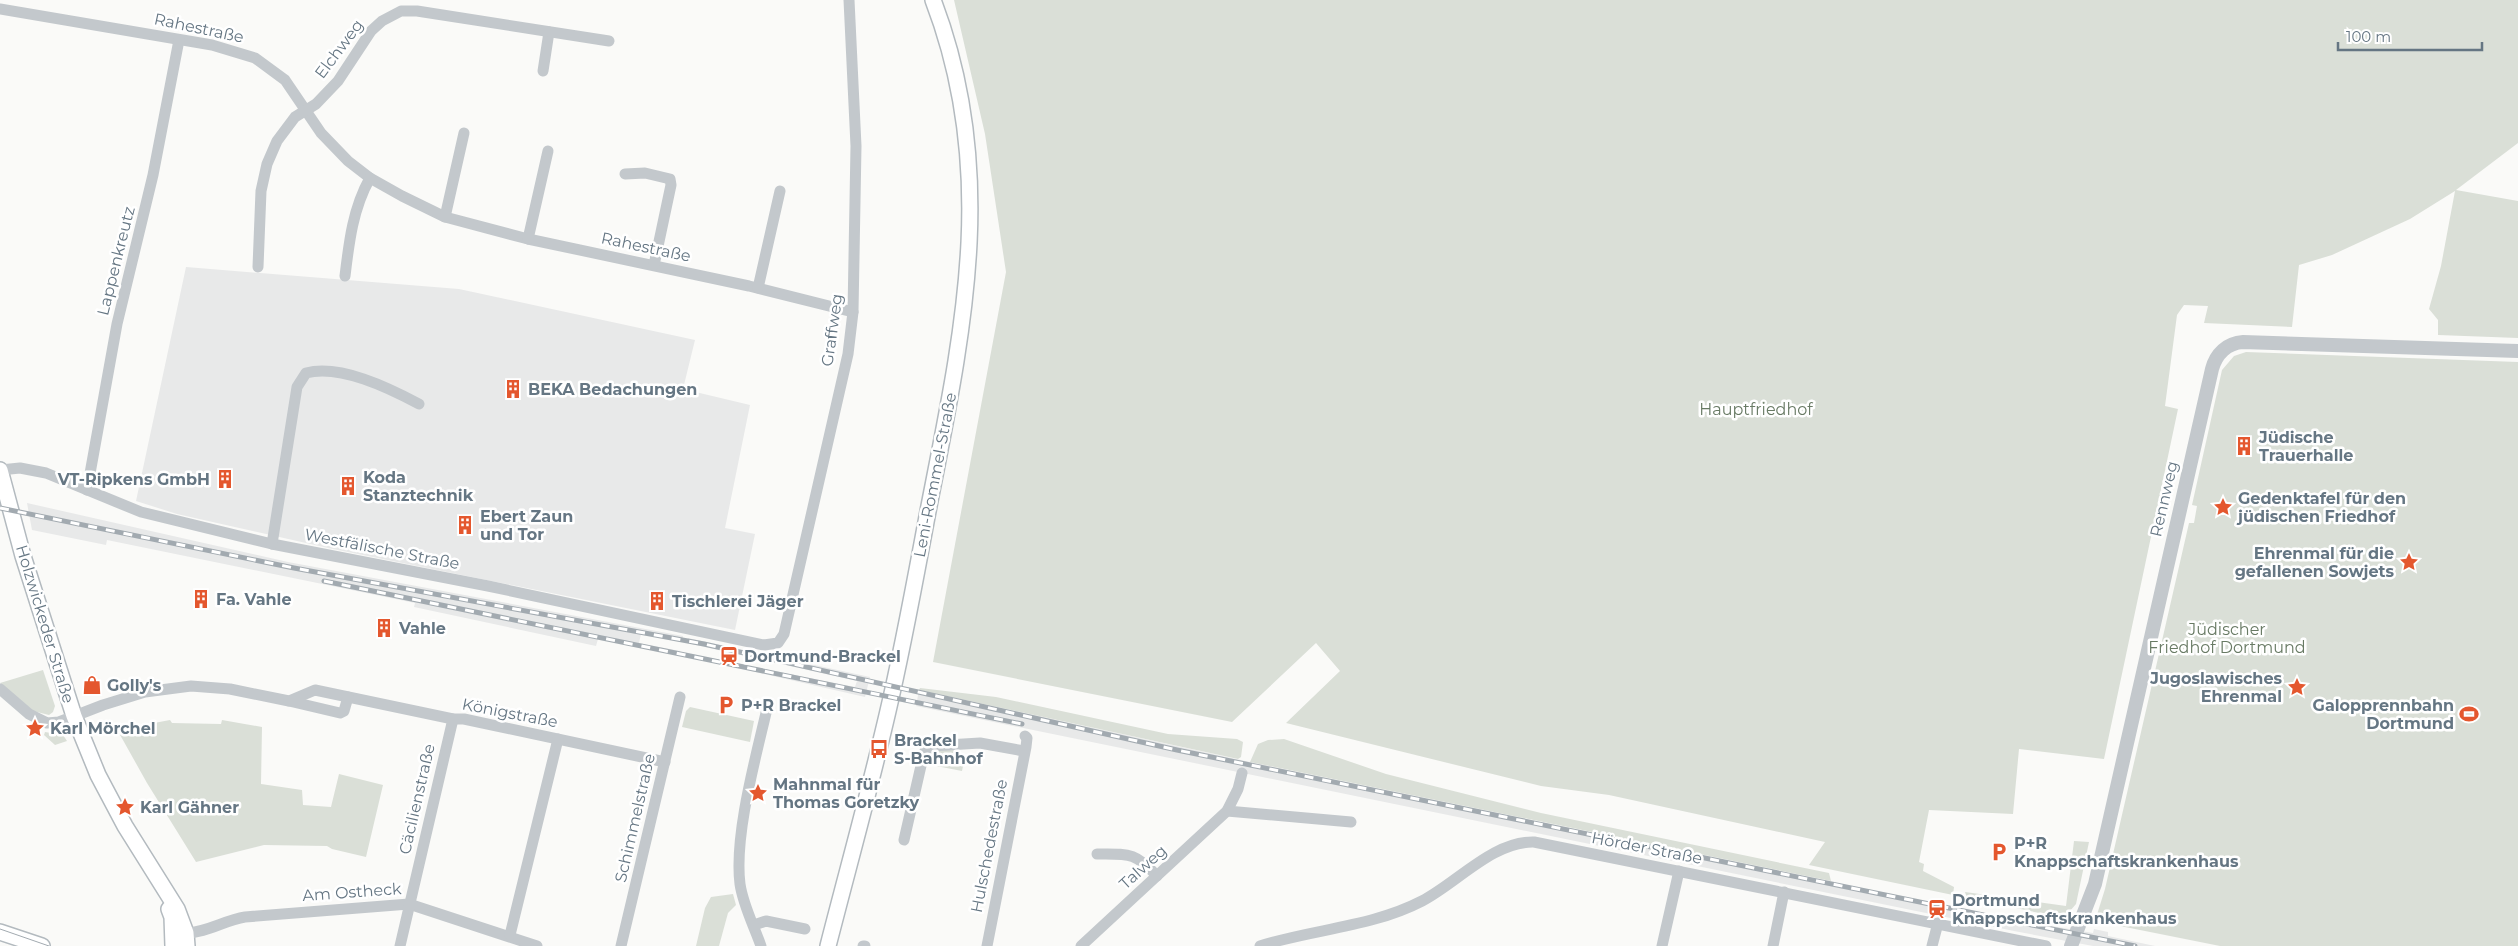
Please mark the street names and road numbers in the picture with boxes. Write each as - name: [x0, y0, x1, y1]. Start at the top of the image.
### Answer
- street label: Rahestraße: [152, 9, 246, 47]
- street label: Elchweg: [311, 16, 367, 82]
- street label: Lappenkreutz: [93, 204, 139, 318]
- street label: Rahestraße: [599, 228, 693, 266]
- street label: Graffweg: [818, 292, 846, 368]
- street label: Leni-Rommel-Straße: [910, 391, 960, 559]
- street label: Rennweg: [2146, 459, 2182, 539]
- street label: Westfälische Straße: [303, 525, 461, 573]
- street label: Holzwickeder Straße: [12, 543, 78, 705]
- street label: Königstraße: [461, 694, 559, 732]
- street label: Cäcilienstraße: [395, 742, 439, 856]
- street label: Schimmelstraße: [611, 752, 659, 884]
- street label: Hulschedestraße: [967, 778, 1011, 914]
- street label: Hörder Straße: [1590, 828, 1704, 868]
- street label: Talweg: [1115, 841, 1171, 893]
- street label: Am Ostheck: [302, 879, 403, 905]

